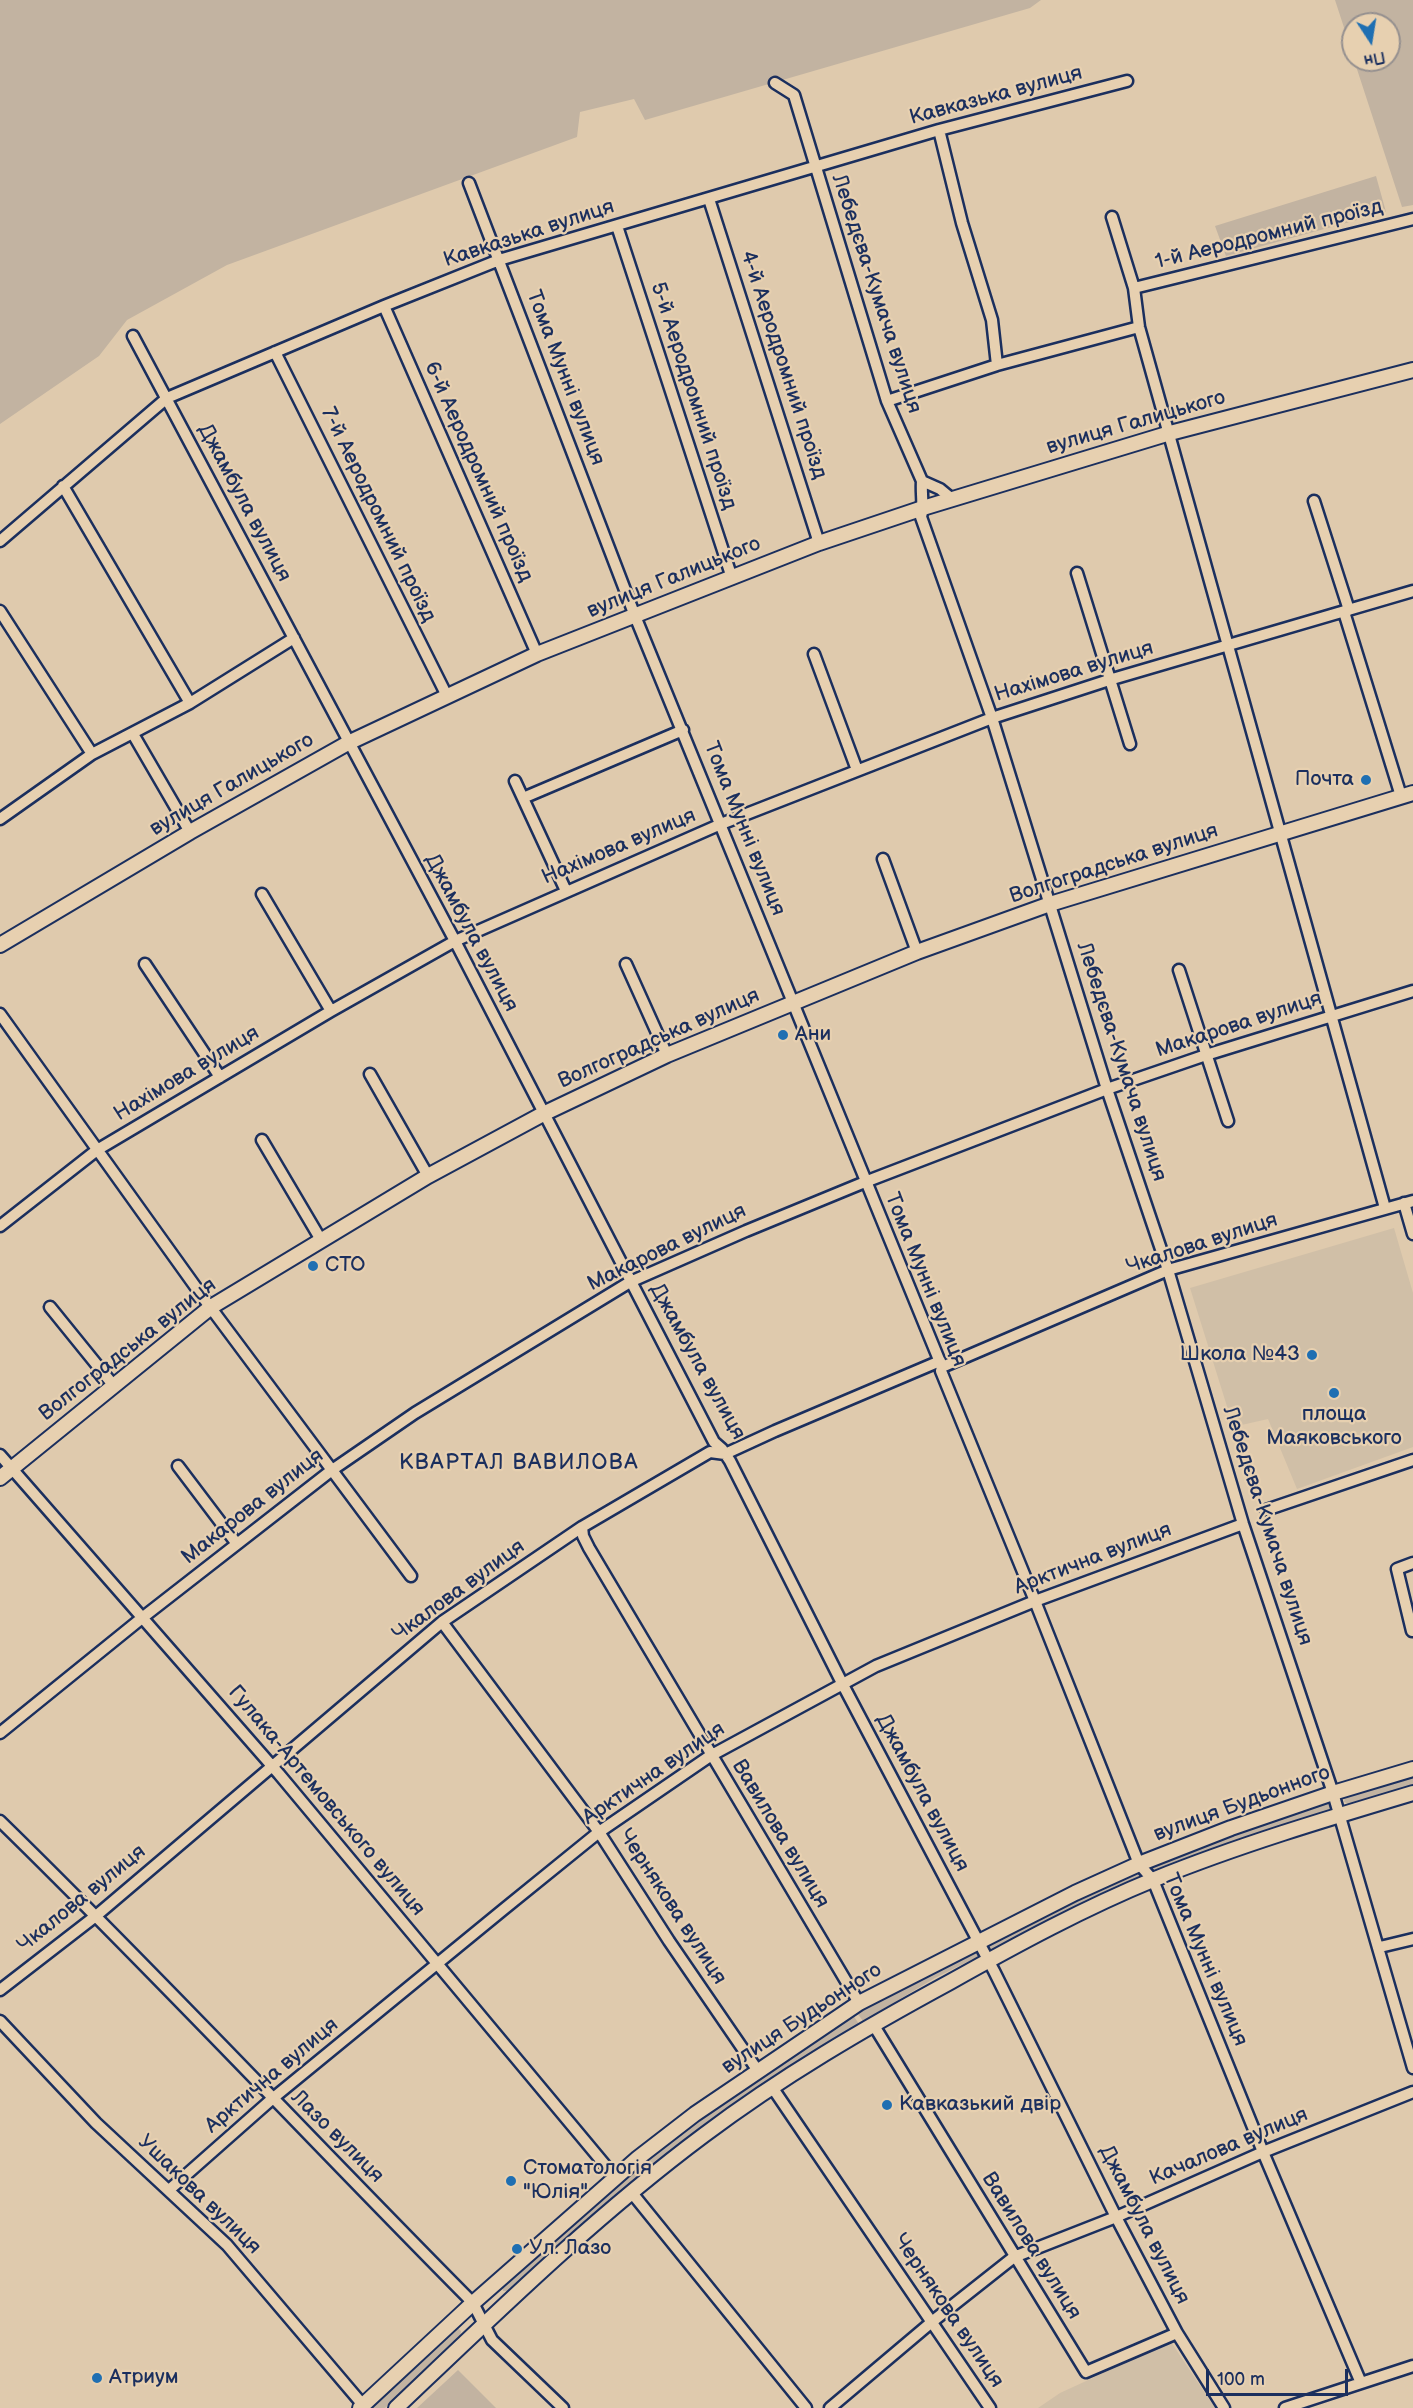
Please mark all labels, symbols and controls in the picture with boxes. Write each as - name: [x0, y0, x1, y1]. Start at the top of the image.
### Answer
- north arrow: [1341, 12, 1401, 72]
- text: Пн: [1362, 47, 1387, 70]
- street label: Кавказька вулиця: [907, 61, 1085, 131]
- street label: Лебедєва-Кумача вулиця: [825, 171, 927, 417]
- street label: Кавказька вулиця: [441, 195, 617, 273]
- street label: 1-й Аеродромний проїзд: [1153, 195, 1385, 275]
- street label: 4-й Аеродромний проїзд: [734, 248, 832, 482]
- street label: 5-й Аеродромний проїзд: [644, 279, 742, 513]
- street label: Тома Мунні вулиця: [520, 287, 610, 469]
- street label: 6-й Аеродромний проїзд: [418, 358, 538, 586]
- street label: вулиця Галицького: [1044, 385, 1228, 461]
- street label: 7-й Аеродромний проїзд: [315, 404, 441, 626]
- street label: Джамбула вулиця: [192, 420, 296, 586]
- street label: вулиця Галицького: [584, 532, 764, 624]
- street label: Нахімова вулиця: [991, 636, 1157, 708]
- street label: вулиця Галицького: [146, 728, 318, 842]
- street label: Тома Мунні вулиця: [698, 738, 790, 920]
- place label: Почта: [1295, 767, 1354, 793]
- marker: Почта: [1359, 773, 1373, 787]
- street label: Нахімова вулиця: [538, 803, 700, 891]
- street label: Волгоградська вулиця: [1007, 818, 1221, 910]
- street label: Джамбула вулиця: [419, 850, 523, 1016]
- street label: Лебедєва-Кумача вулиця: [1070, 939, 1172, 1185]
- street label: Волгоградська вулиця: [554, 983, 764, 1095]
- street label: Макарова вулиця: [1153, 986, 1325, 1064]
- street label: Нахімова вулиця: [110, 1021, 264, 1127]
- place label: Ани: [795, 1022, 831, 1048]
- marker: Ани: [776, 1028, 790, 1042]
- street label: Тома Мунні вулиця: [879, 1189, 971, 1371]
- street label: Макарова вулиця: [584, 1199, 750, 1297]
- street label: Чкалова вулиця: [1123, 1208, 1281, 1280]
- place label: СТО: [325, 1253, 365, 1279]
- marker: СТО: [306, 1259, 320, 1273]
- street label: Волгоградська вулиця: [34, 1273, 222, 1427]
- street label: Джамбула вулиця: [644, 1279, 750, 1445]
- place label: Школа №43: [1180, 1342, 1300, 1368]
- marker: Школа №43: [1305, 1348, 1319, 1362]
- marker: площа Маяковського: [1327, 1386, 1341, 1400]
- place label: площа Маяковського: [1266, 1402, 1402, 1452]
- street label: Лебедєва-Кумача вулиця: [1216, 1403, 1318, 1649]
- street label: Макарова вулиця: [177, 1444, 329, 1570]
- district label: КВАРТАЛ ВАВИЛОВА: [399, 1450, 639, 1476]
- street label: Арктична вулиця: [1011, 1517, 1175, 1601]
- street label: Чкалова вулиця: [388, 1535, 530, 1647]
- street label: Гулака-Артемовського вулиця: [222, 1681, 430, 1921]
- street label: Джамбула вулиця: [870, 1710, 974, 1876]
- street label: Арктична вулиця: [578, 1717, 730, 1831]
- street label: Вавилова вулиця: [726, 1755, 834, 1913]
- street label: вулиця Будьонного: [1150, 1760, 1334, 1848]
- street label: Чернякова вулиця: [612, 1825, 732, 1989]
- street label: Чкалова вулиця: [13, 1840, 151, 1958]
- street label: Тома Мунні вулиця: [1157, 1870, 1253, 2050]
- street label: вулиця Будьонного: [717, 1958, 887, 2080]
- street label: Арктична вулиця: [200, 2013, 344, 2139]
- street label: Лазо вулиця: [285, 2085, 389, 2189]
- place label: Кавказький двір: [899, 2092, 1061, 2118]
- marker: Кавказький двір: [880, 2098, 894, 2112]
- street label: Качалова вулиця: [1146, 2102, 1312, 2192]
- street label: Ушакова вулиця: [132, 2130, 266, 2260]
- street label: Джамбула вулиця: [1093, 2141, 1195, 2309]
- place label: Стоматологія "Юлія": [523, 2156, 652, 2206]
- street label: Вавилова вулиця: [976, 2168, 1086, 2324]
- marker: Стоматологія "Юлія": [504, 2174, 518, 2188]
- street label: Чернякова вулиця: [887, 2229, 1009, 2393]
- place label: Ул. Лазо: [529, 2236, 611, 2262]
- marker: Ул. Лазо: [510, 2242, 524, 2256]
- scale bar: [1209, 2357, 1352, 2395]
- place label: Атриум: [109, 2365, 179, 2391]
- text: 100 m: [1217, 2369, 1265, 2390]
- marker: Атриум: [90, 2371, 104, 2385]

